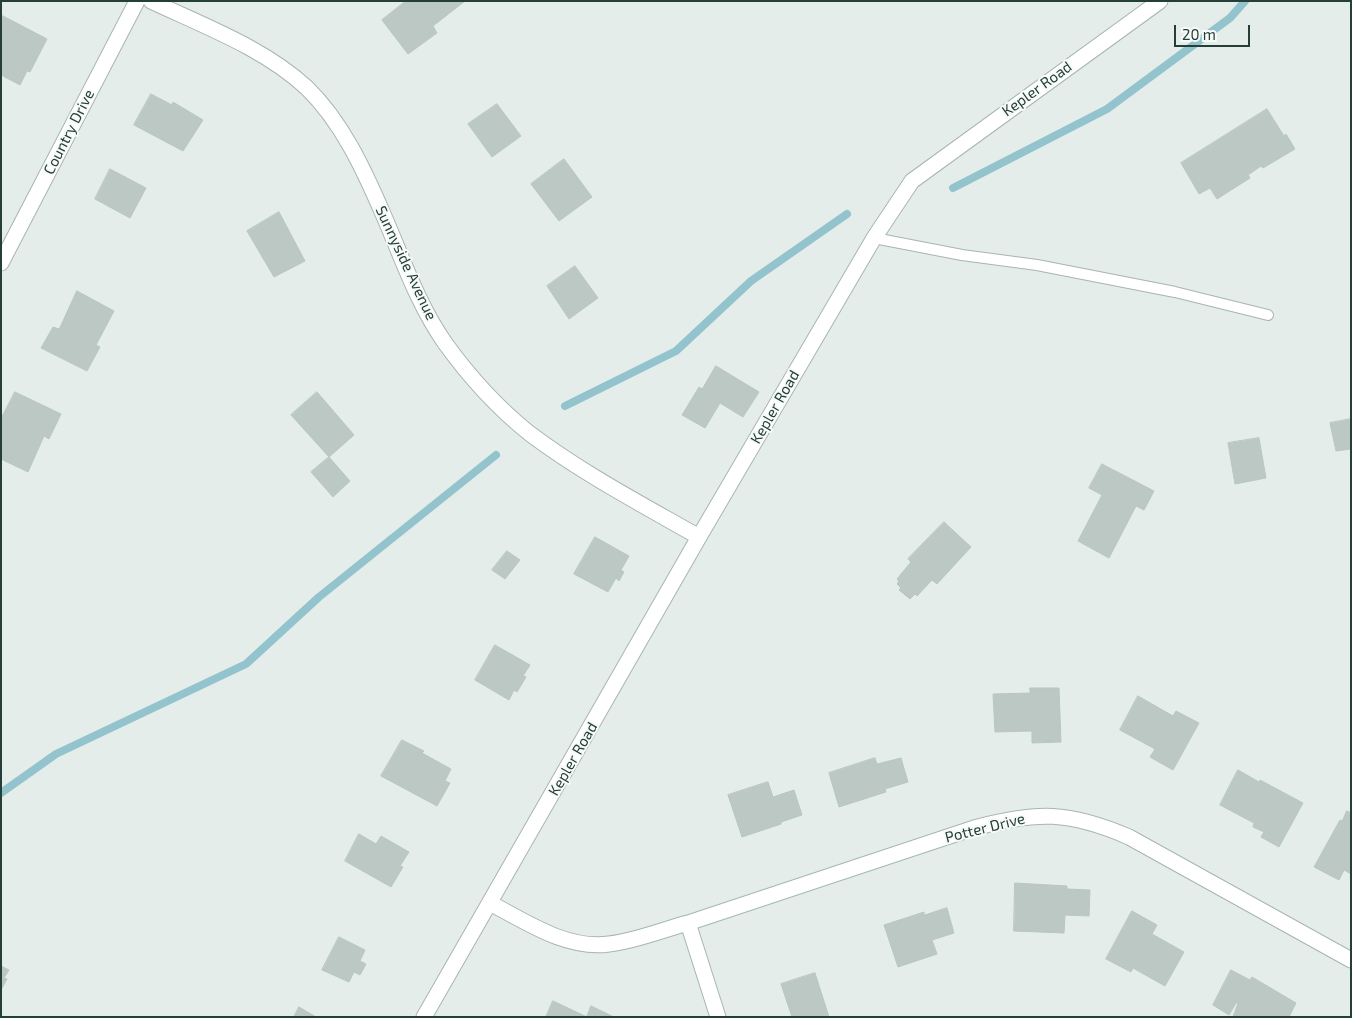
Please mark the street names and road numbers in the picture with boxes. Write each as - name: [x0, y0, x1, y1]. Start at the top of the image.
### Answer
- street label: Kepler Road: [999, 58, 1075, 120]
- street label: Country Drive: [40, 87, 98, 177]
- street label: Sunnyside Avenue: [372, 203, 440, 323]
- street label: Kepler Road: [747, 367, 803, 447]
- street label: Kepler Road: [545, 719, 601, 799]
- street label: Potter Drive: [943, 809, 1027, 847]

